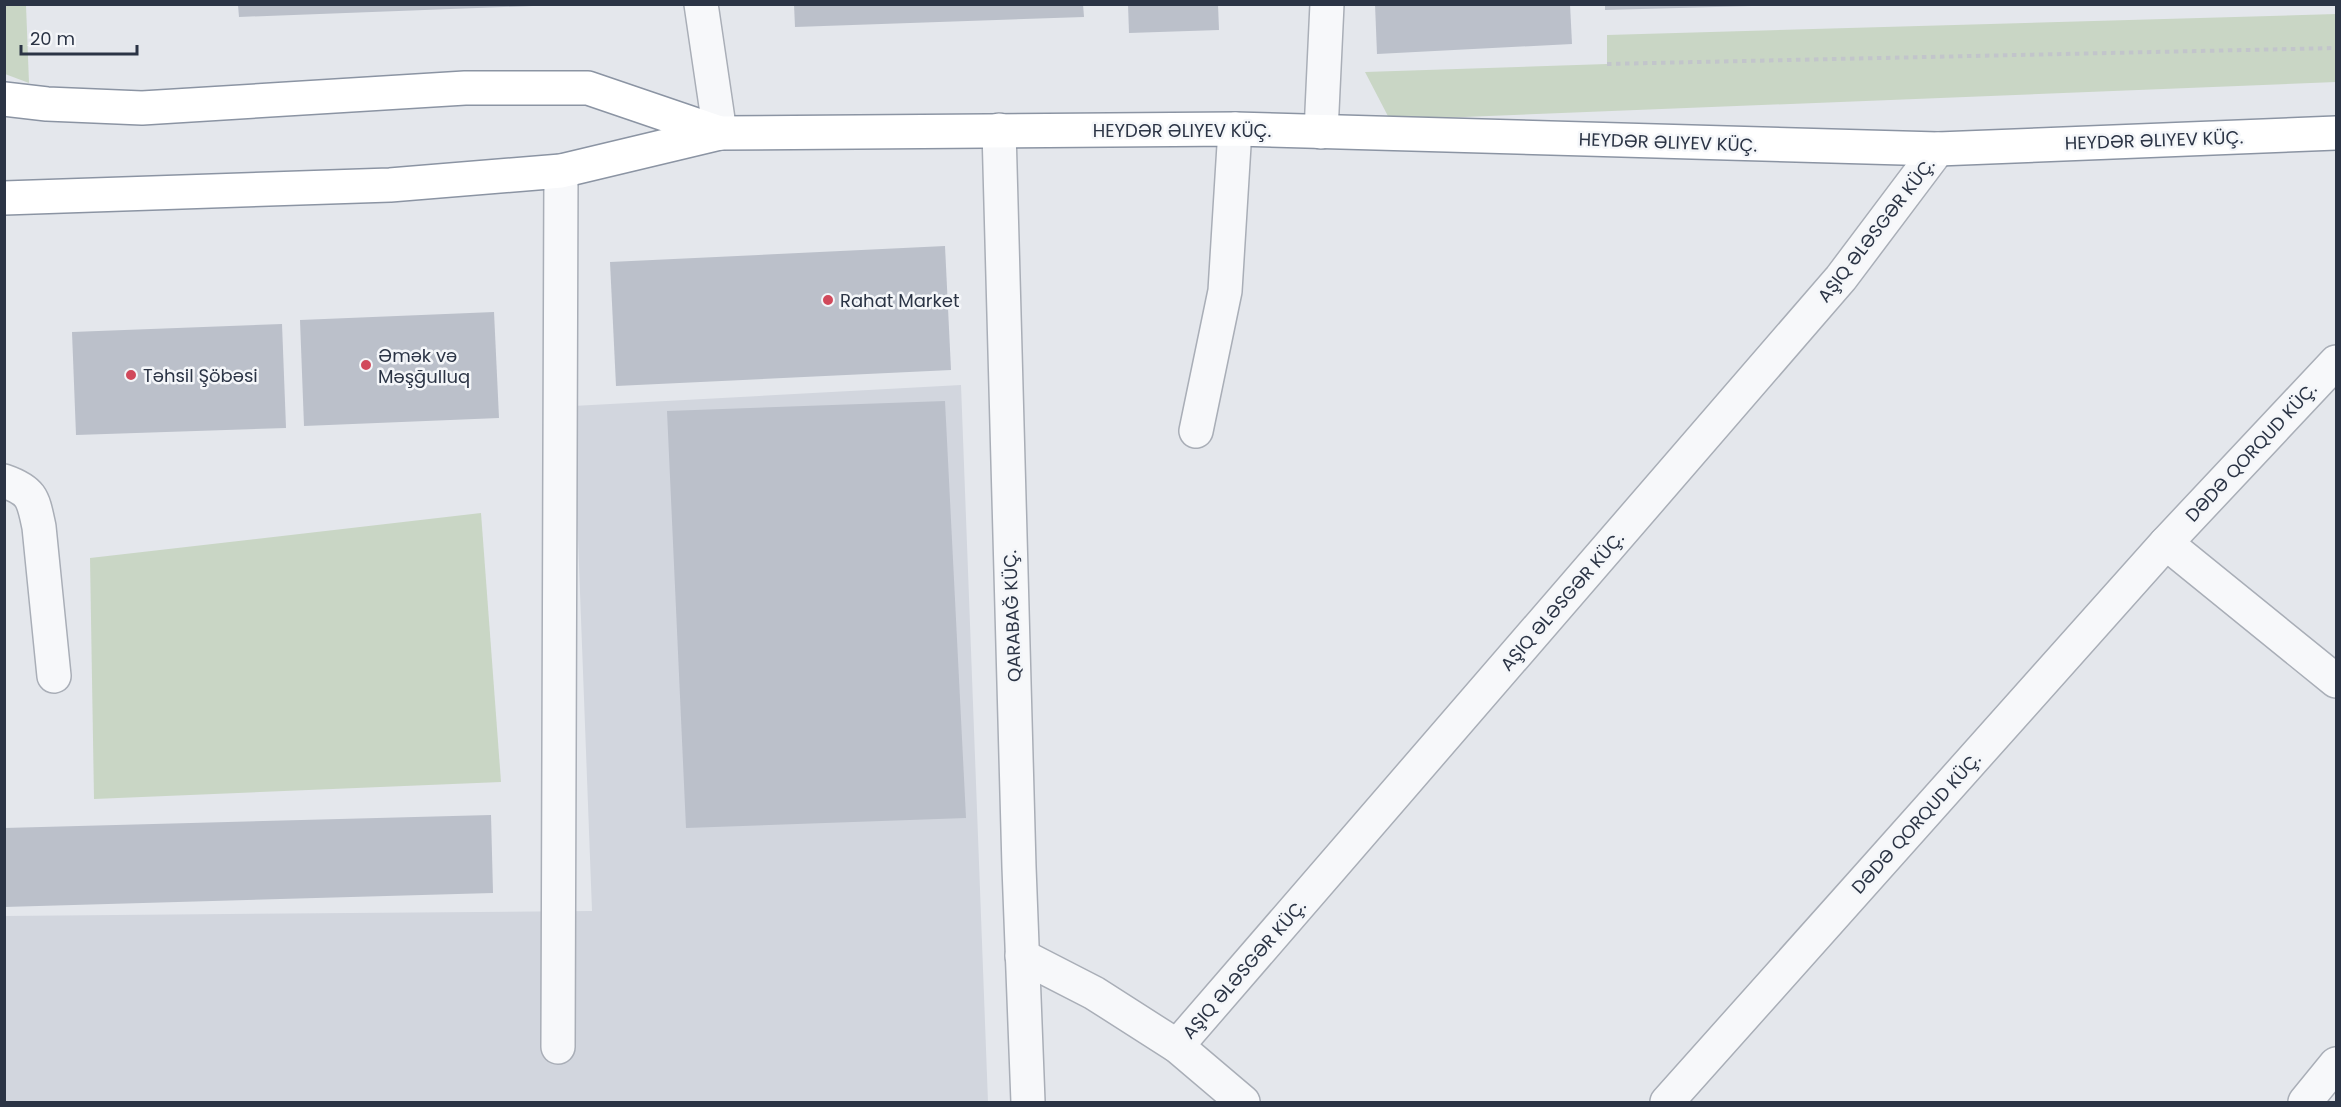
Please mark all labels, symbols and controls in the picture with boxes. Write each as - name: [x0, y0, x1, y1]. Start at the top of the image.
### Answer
- scale bar: [21, 18, 136, 56]
- text: 20 m: [30, 26, 75, 51]
- street label: HEYDƏR ƏLIYEV KÜÇ.: [1093, 118, 1271, 143]
- street label: HEYDƏR ƏLIYEV KÜÇ.: [2064, 124, 2244, 156]
- street label: HEYDƏR ƏLIYEV KÜÇ.: [1578, 126, 1758, 158]
- street label: AŞIQ ƏLƏSGƏR KÜÇ.: [1812, 152, 1940, 308]
- place label: Rahat Market: [840, 288, 960, 313]
- marker: Rahat Market: [821, 293, 835, 307]
- place label: Əmək və Məşğulluq: [378, 343, 470, 389]
- marker: Əmək və Məşğulluq: [359, 358, 373, 372]
- place label: Təhsil Şöbəsi: [143, 363, 258, 388]
- marker: Təhsil Şöbəsi: [124, 368, 138, 382]
- street label: DƏDƏ QORQUD KÜÇ.: [2180, 377, 2322, 527]
- street label: AŞIQ ƏLƏSGƏR KÜÇ.: [1494, 526, 1630, 676]
- street label: QARABAĞ KÜÇ.: [997, 550, 1027, 682]
- street label: DƏDƏ QORQUD KÜÇ.: [1846, 747, 1986, 899]
- street label: AŞIQ ƏLƏSGƏR KÜÇ.: [1176, 894, 1312, 1044]

